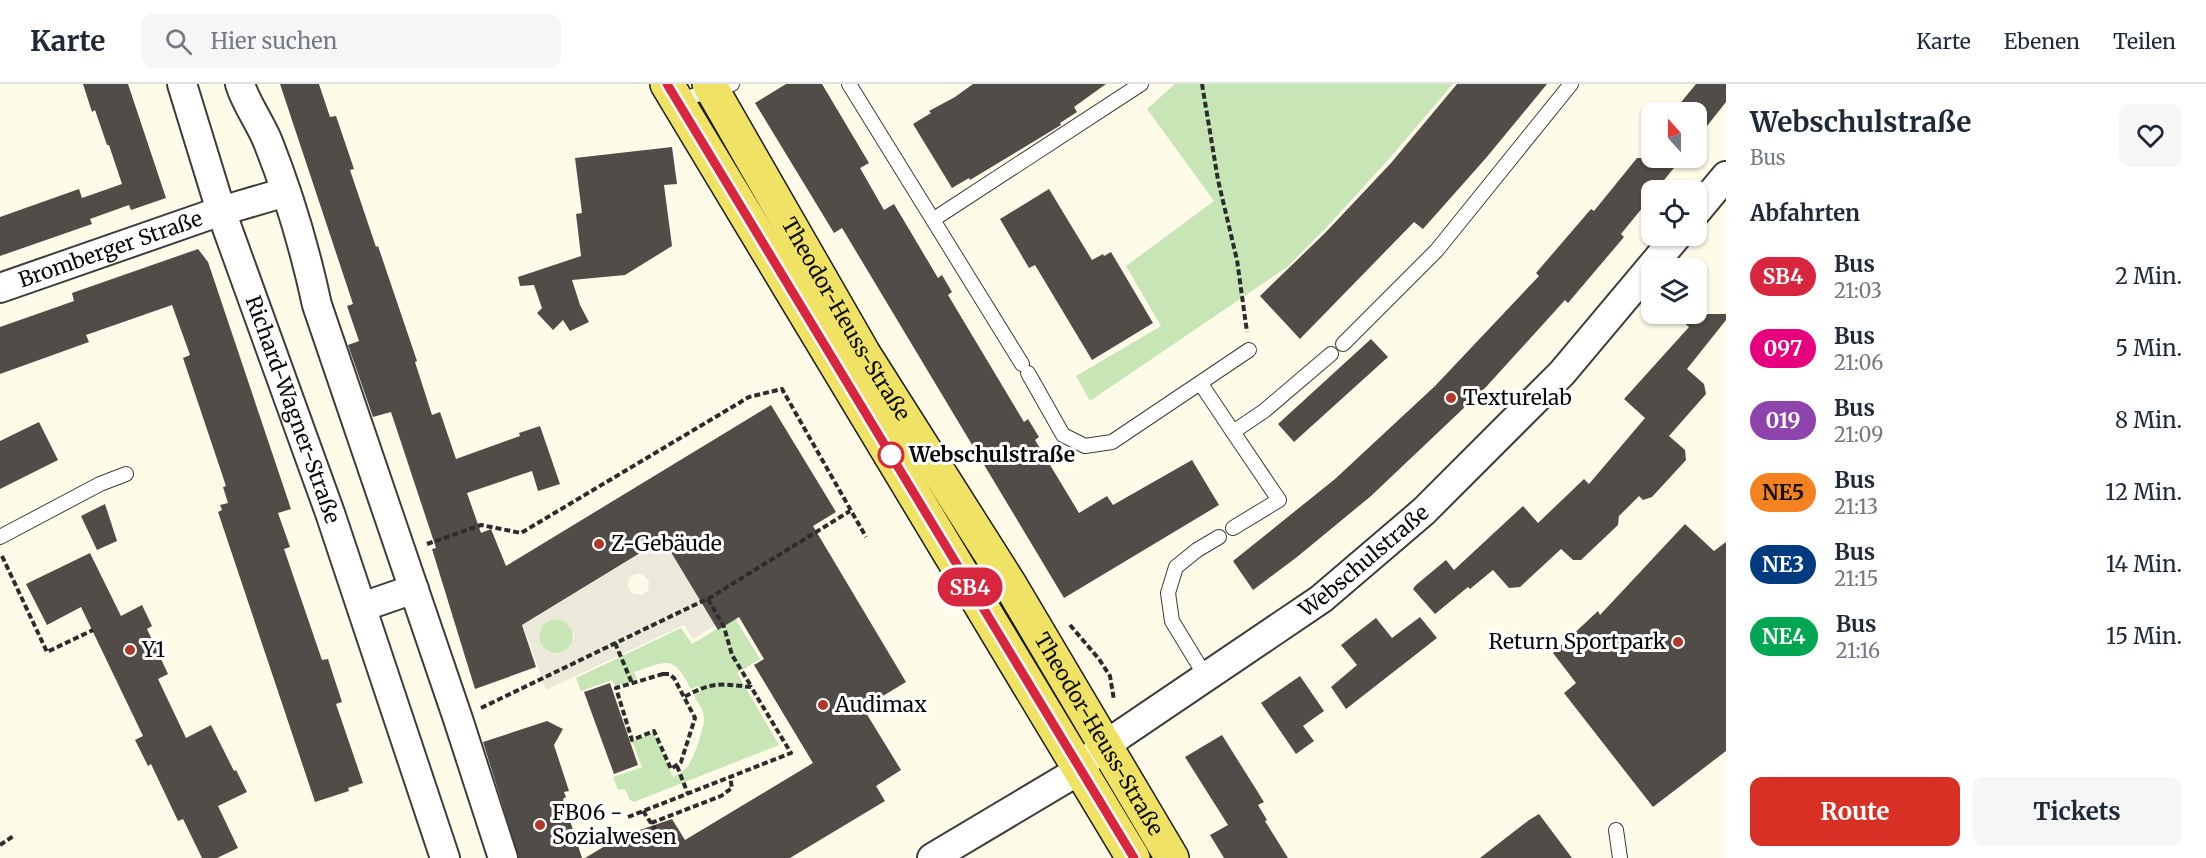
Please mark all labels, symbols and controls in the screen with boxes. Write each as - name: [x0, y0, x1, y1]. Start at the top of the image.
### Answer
- search box: [141, 14, 561, 68]
- text: Karte: [30, 23, 105, 59]
- icon: search: [162, 25, 195, 58]
- text: Hier suchen: [210, 27, 337, 55]
- text: Karte: [1916, 28, 1971, 55]
- text: Ebenen: [2004, 28, 2080, 55]
- text: Teilen: [2113, 28, 2176, 55]
- north arrow: [1641, 102, 1707, 168]
- map controls: [1641, 102, 1707, 324]
- text: Webschulstraße: [1750, 104, 1971, 140]
- button: heart: [2119, 104, 2182, 167]
- text: Bus: [1750, 145, 1786, 170]
- button: locate: [1641, 180, 1707, 246]
- text: Abfahrten: [1750, 199, 1860, 227]
- street label: Bromberger Straße: [15, 205, 206, 294]
- street label: Theodor-Heuss-Straße: [776, 213, 917, 426]
- text: Bus: [1834, 250, 1875, 278]
- button: layers: [1641, 258, 1707, 324]
- text: 2 Min.: [2115, 262, 2182, 290]
- text: SB4: [1763, 263, 1803, 290]
- text: 21:03: [1834, 278, 1882, 303]
- street label: Richard-Wagner-Straße: [240, 292, 346, 527]
- text: Bus: [1834, 322, 1875, 350]
- text: 5 Min.: [2115, 334, 2182, 362]
- text: 097: [1764, 335, 1802, 362]
- text: 21:06: [1834, 350, 1883, 375]
- place label: Texturelab: [1463, 384, 1572, 411]
- marker: Texturelab: [1444, 391, 1458, 405]
- text: Bus: [1834, 394, 1875, 422]
- text: 8 Min.: [2115, 406, 2182, 434]
- text: 019: [1766, 407, 1800, 434]
- text: 21:09: [1834, 422, 1883, 447]
- place label: Webschulstraße: [908, 441, 1075, 468]
- marker: Webschulstraße: [878, 442, 904, 468]
- text: Bus: [1834, 466, 1875, 494]
- text: 12 Min.: [2105, 478, 2182, 506]
- text: NE5: [1762, 479, 1804, 506]
- text: 21:13: [1834, 494, 1878, 519]
- street label: Webschulstraße: [1293, 499, 1434, 624]
- place label: Z-Gebäude: [611, 530, 722, 557]
- marker: Z-Gebäude: [592, 537, 606, 551]
- text: Bus: [1834, 538, 1875, 566]
- text: 14 Min.: [2106, 550, 2182, 578]
- text: NE3: [1762, 551, 1804, 578]
- text: 21:15: [1834, 566, 1878, 591]
- line badge: SB4: [936, 568, 1004, 606]
- text: SB4: [950, 574, 990, 601]
- text: Bus: [1836, 610, 1876, 638]
- text: 15 Min.: [2106, 622, 2182, 650]
- text: NE4: [1762, 623, 1806, 650]
- street label: Theodor-Heuss-Straße: [1028, 627, 1170, 840]
- place label: Return Sportpark: [1488, 628, 1667, 655]
- marker: Return Sportpark: [1671, 635, 1685, 649]
- place label: Y1: [141, 636, 165, 663]
- text: 21:16: [1836, 638, 1880, 663]
- marker: Y1: [123, 643, 137, 657]
- place label: Audimax: [834, 691, 927, 718]
- marker: Audimax: [816, 698, 830, 712]
- button: Route: [1750, 777, 1960, 846]
- button: Tickets: [1972, 777, 2182, 846]
- place label: FB06 - Sozialwesen: [552, 799, 677, 850]
- marker: FB06 - Sozialwesen: [533, 818, 547, 832]

